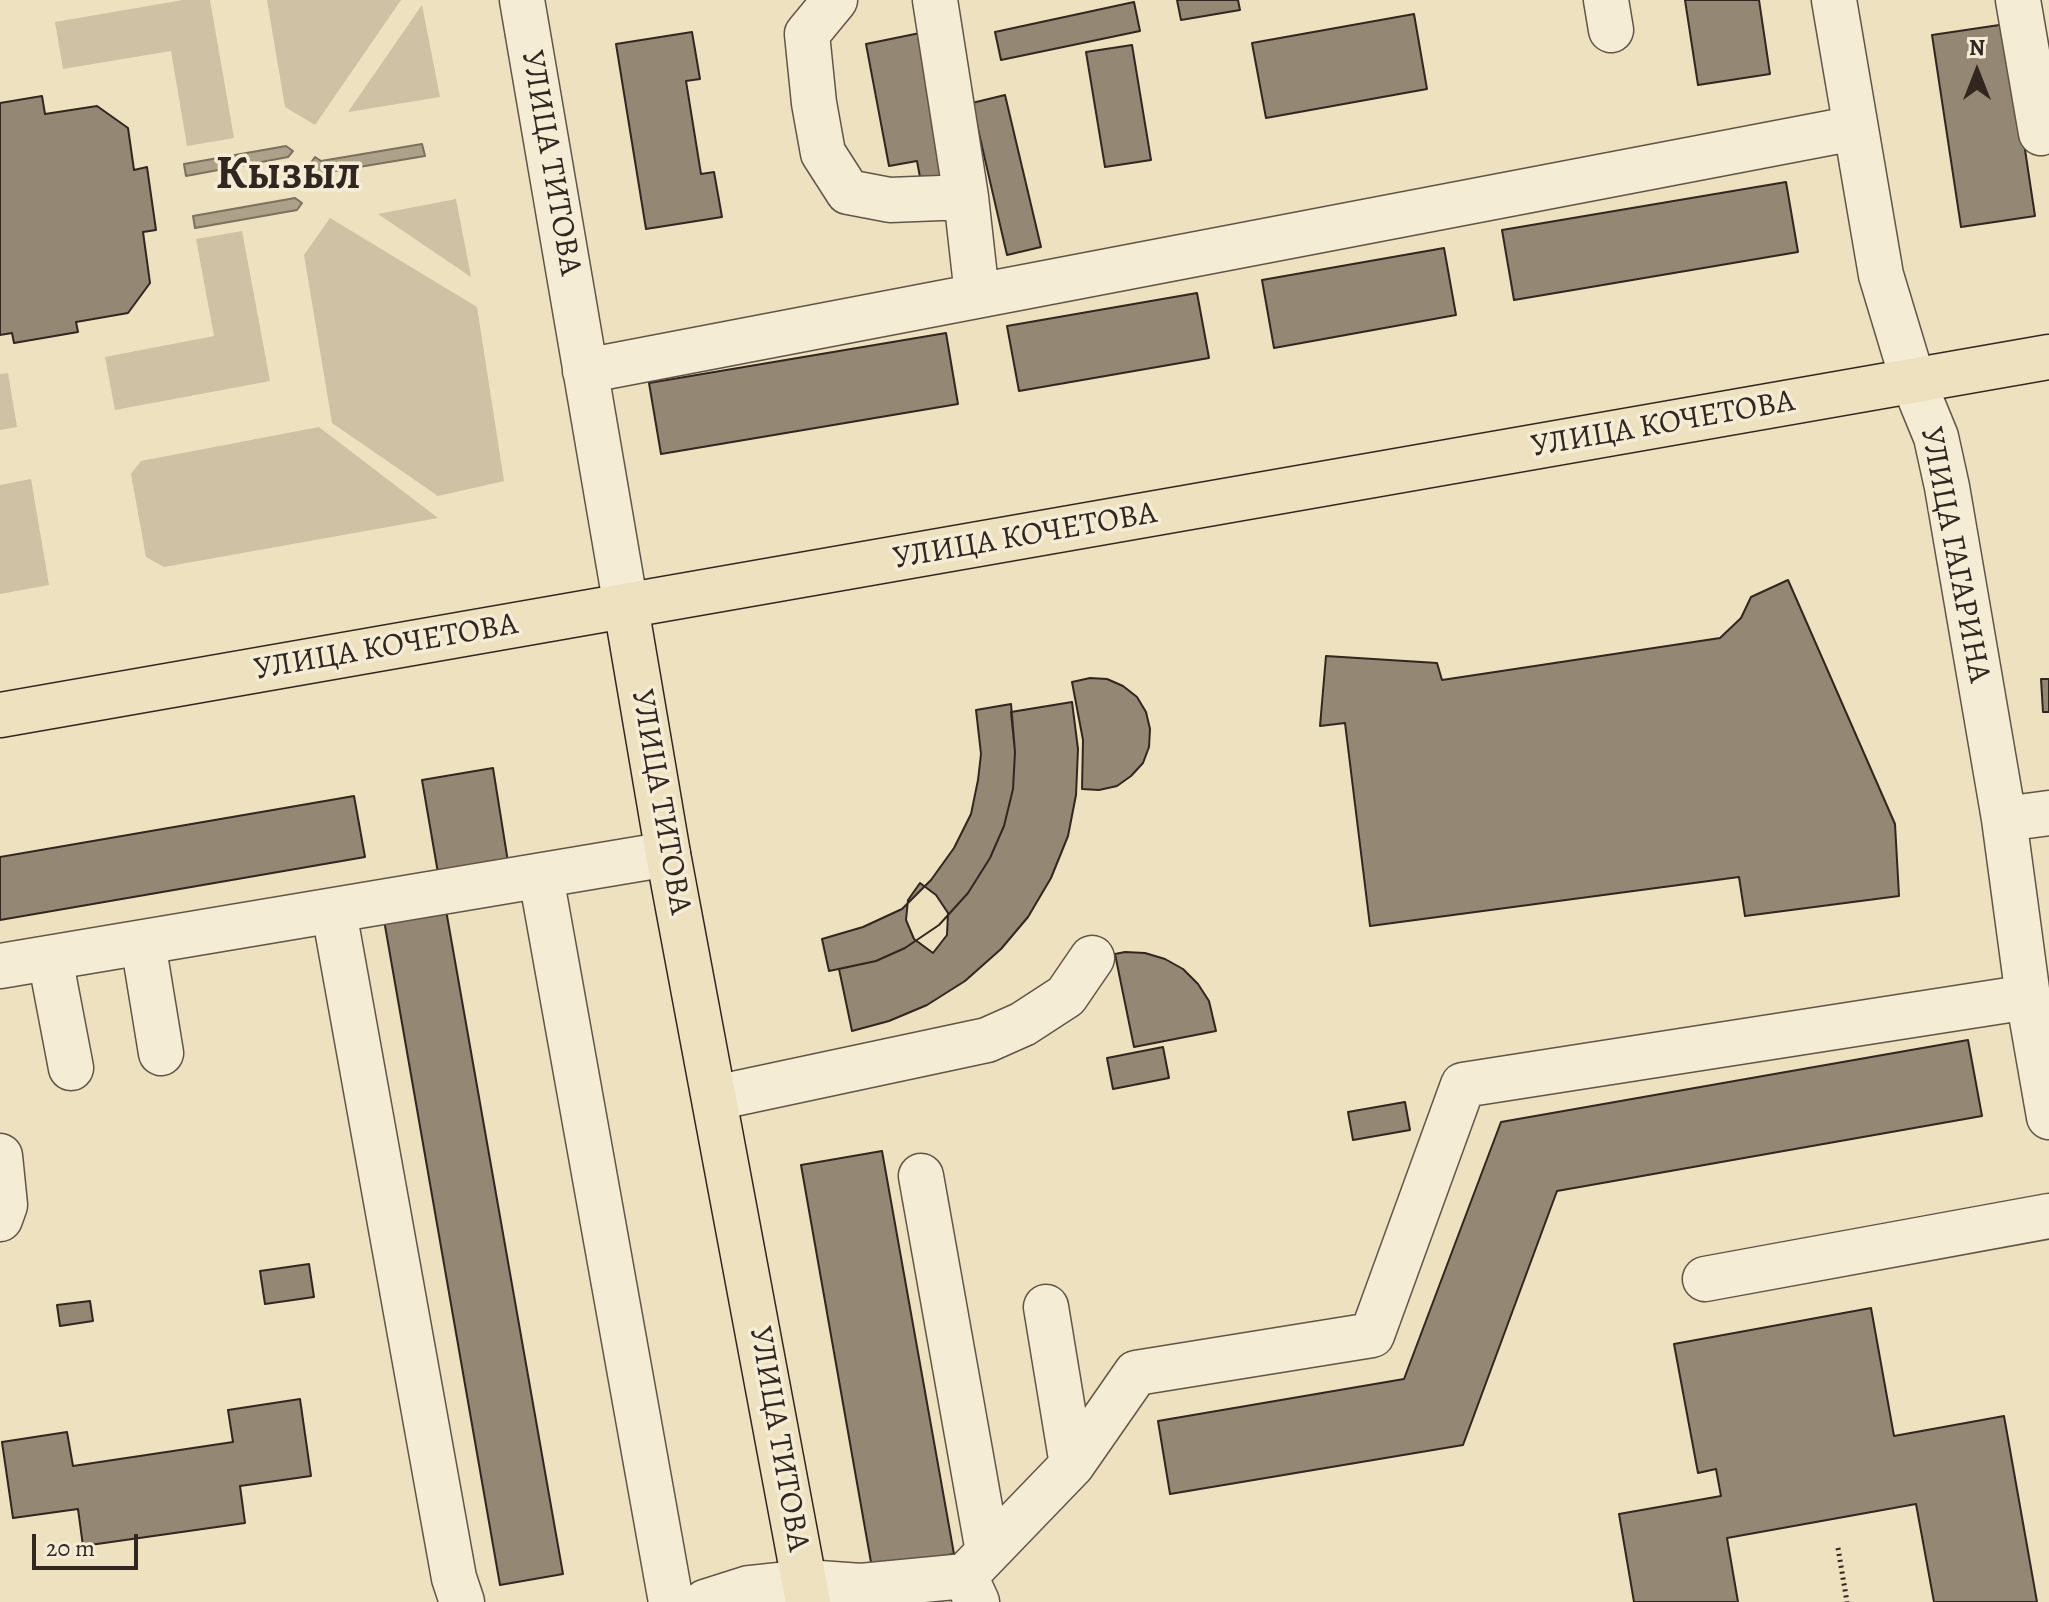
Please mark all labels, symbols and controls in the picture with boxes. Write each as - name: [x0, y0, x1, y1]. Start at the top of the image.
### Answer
- north arrow: [1937, 32, 2017, 112]
- text: N: [1969, 33, 1985, 63]
- street label: УЛИЦА ТИТОВА: [511, 47, 589, 279]
- district label: Кызыл: [215, 147, 361, 205]
- street label: УЛИЦА КОЧЕТОВА: [1528, 383, 1798, 467]
- street label: УЛИЦА ГАГАРИНА: [1910, 424, 1998, 686]
- street label: УЛИЦА КОЧЕТОВА: [890, 495, 1160, 579]
- street label: УЛИЦА КОЧЕТОВА: [251, 606, 521, 690]
- street label: УЛИЦА ТИТОВА: [621, 686, 699, 918]
- street label: УЛИЦА ТИТОВА: [739, 1323, 817, 1555]
- scale bar: [36, 1518, 142, 1568]
- text: 20 m: [46, 1532, 95, 1564]

